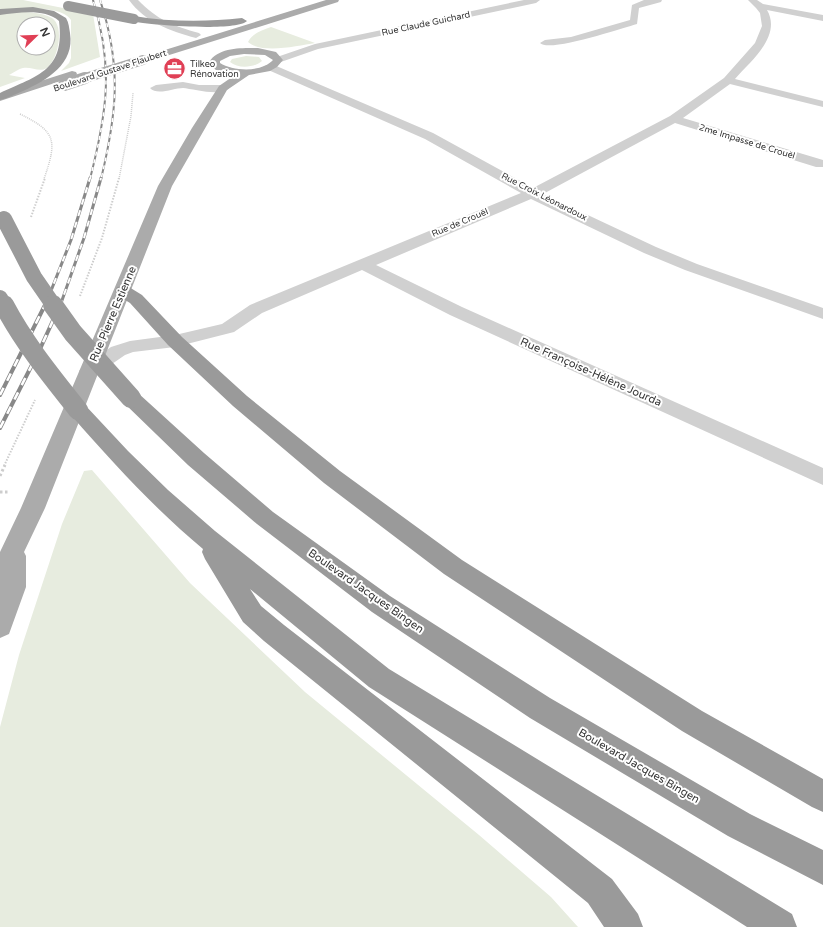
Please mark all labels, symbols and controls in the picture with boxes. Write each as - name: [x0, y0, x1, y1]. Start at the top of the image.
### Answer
- street label: Rue Claude Guichard: [381, 9, 471, 39]
- north arrow: [16, 16, 56, 56]
- text: N: [37, 26, 52, 39]
- street label: Boulevard Gustave Flaubert: [52, 47, 169, 95]
- office icon: Tilkeo Rénovation: [162, 56, 188, 82]
- place label: Tilkeo Rénovation: [190, 59, 239, 80]
- street label: 2me Impasse de Crouël: [698, 122, 796, 162]
- street label: Rue Croix Léonardoux: [499, 171, 589, 223]
- street label: Rue de Crouël: [430, 206, 490, 240]
- street label: Rue Pierre Estienne: [87, 264, 139, 364]
- street label: Rue Françoise-Hélène Jourda: [518, 335, 664, 409]
- street label: Boulevard Jacques Bingen: [306, 546, 426, 636]
- street label: Boulevard Jacques Bingen: [576, 726, 702, 806]

